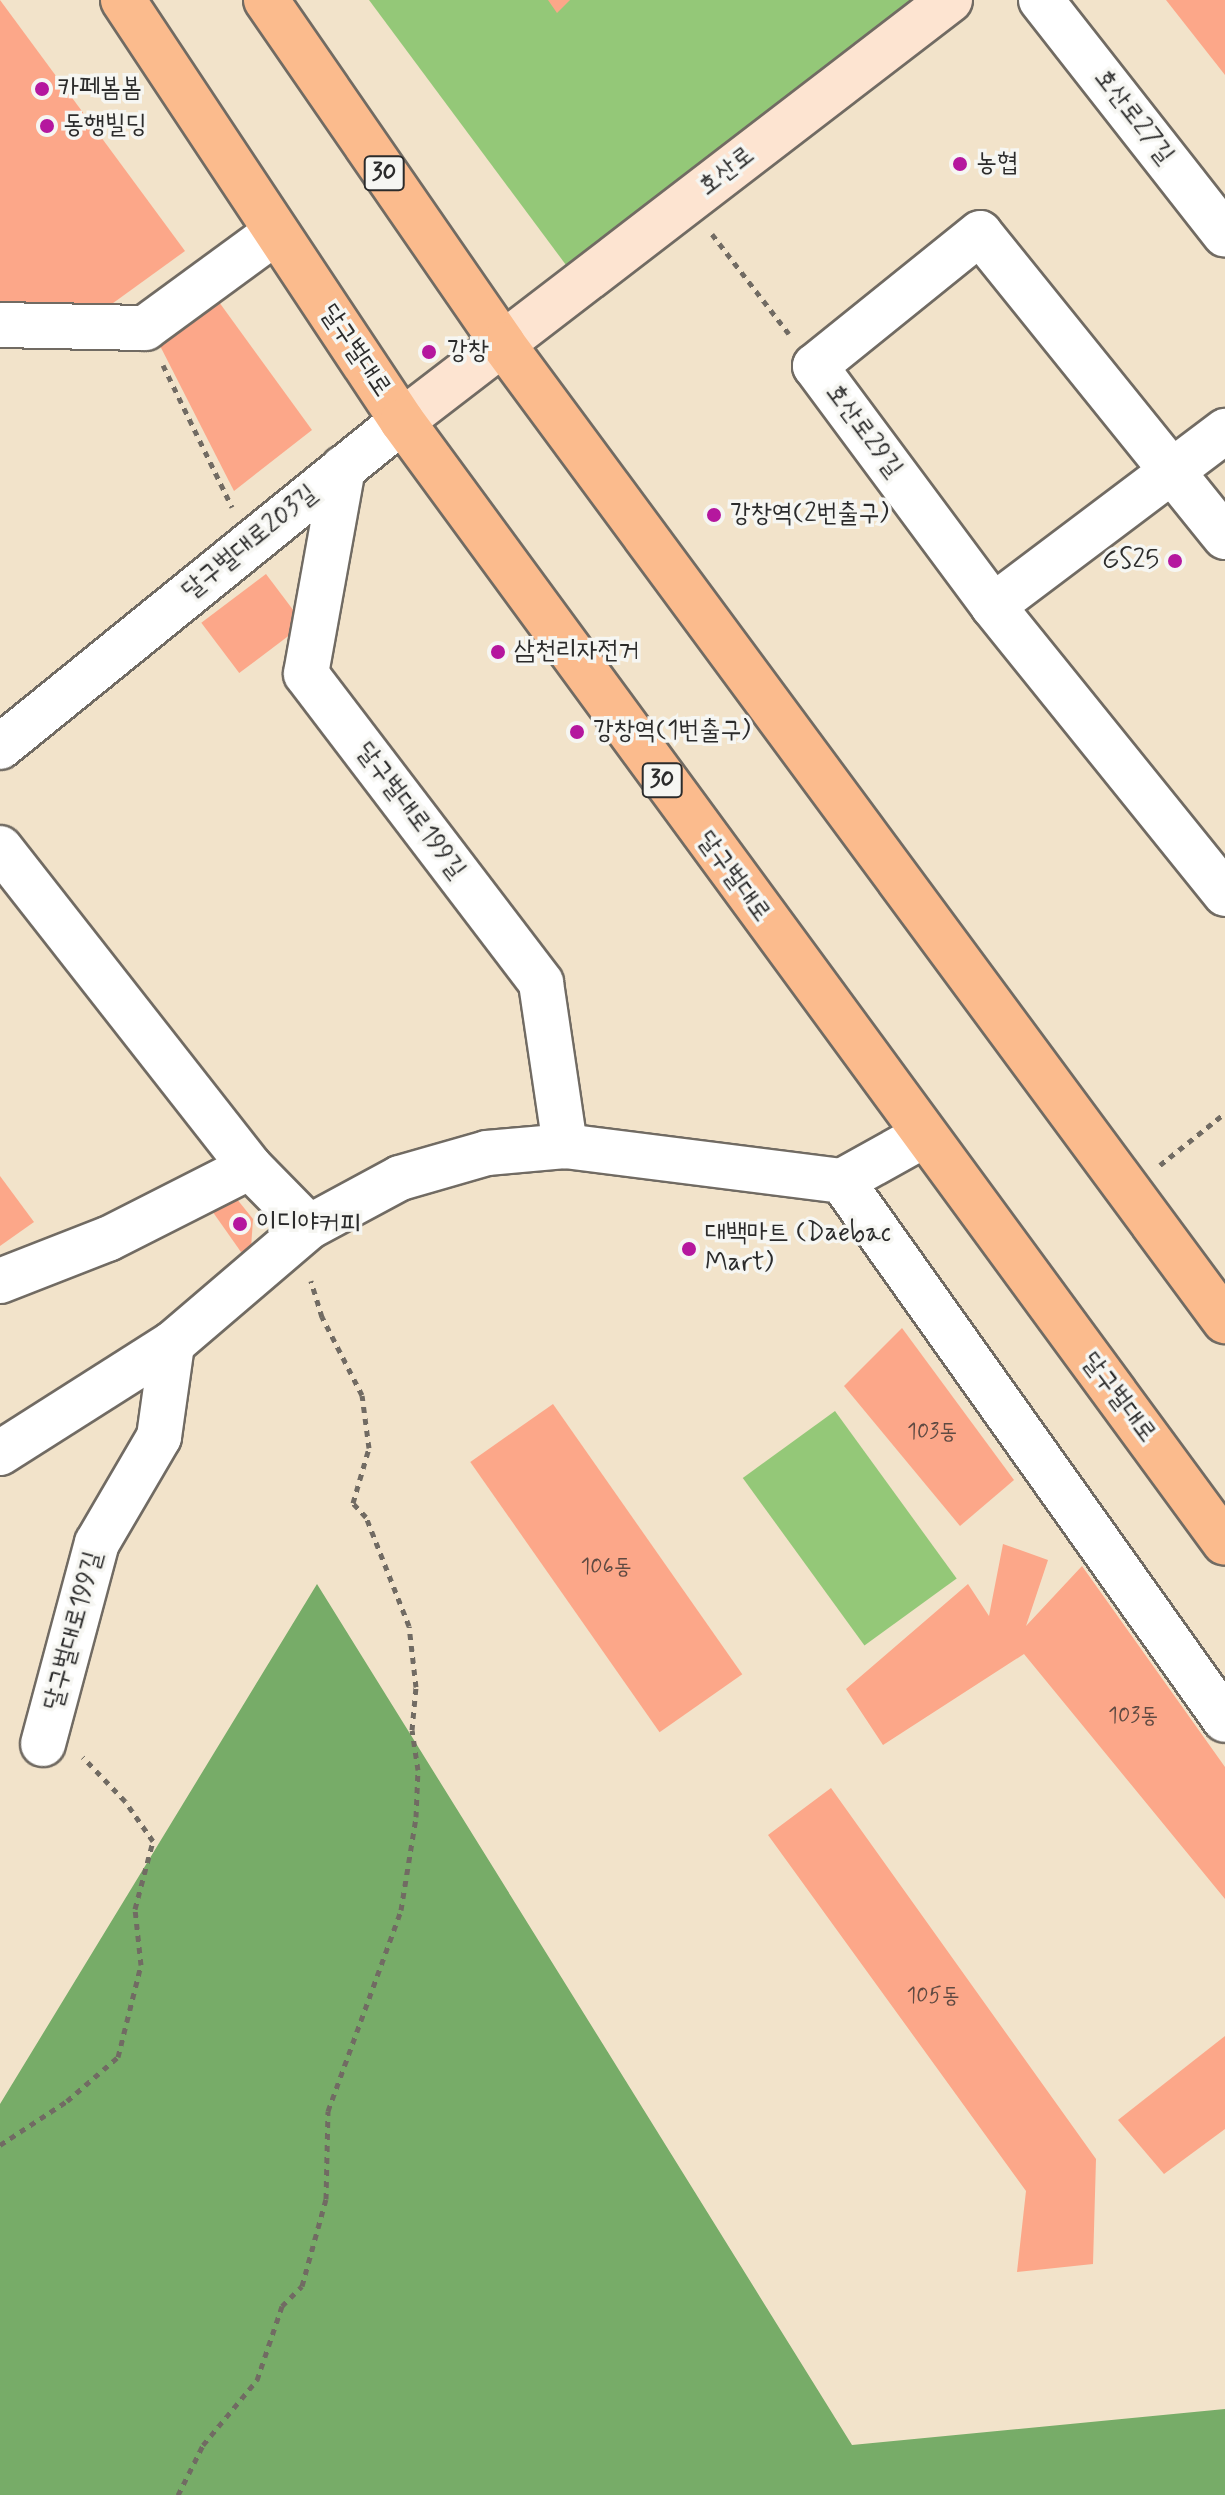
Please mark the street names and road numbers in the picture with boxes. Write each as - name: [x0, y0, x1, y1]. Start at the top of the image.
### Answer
- street label: 호산로27길: [1086, 63, 1180, 171]
- street label: 호산로: [693, 140, 761, 204]
- road number: 30: [362, 153, 406, 193]
- street label: 달구벌대로: [313, 299, 397, 403]
- street label: 호산로29길: [818, 378, 908, 484]
- street label: 달구벌대로203길: [176, 479, 324, 607]
- street label: 달구벌대로199길: [349, 737, 471, 885]
- road number: 30: [640, 760, 684, 800]
- street label: 달구벌대로: [690, 826, 776, 928]
- street label: 달구벌대로: [1074, 1347, 1162, 1449]
- street label: 달구벌대로199길: [38, 1548, 110, 1714]

